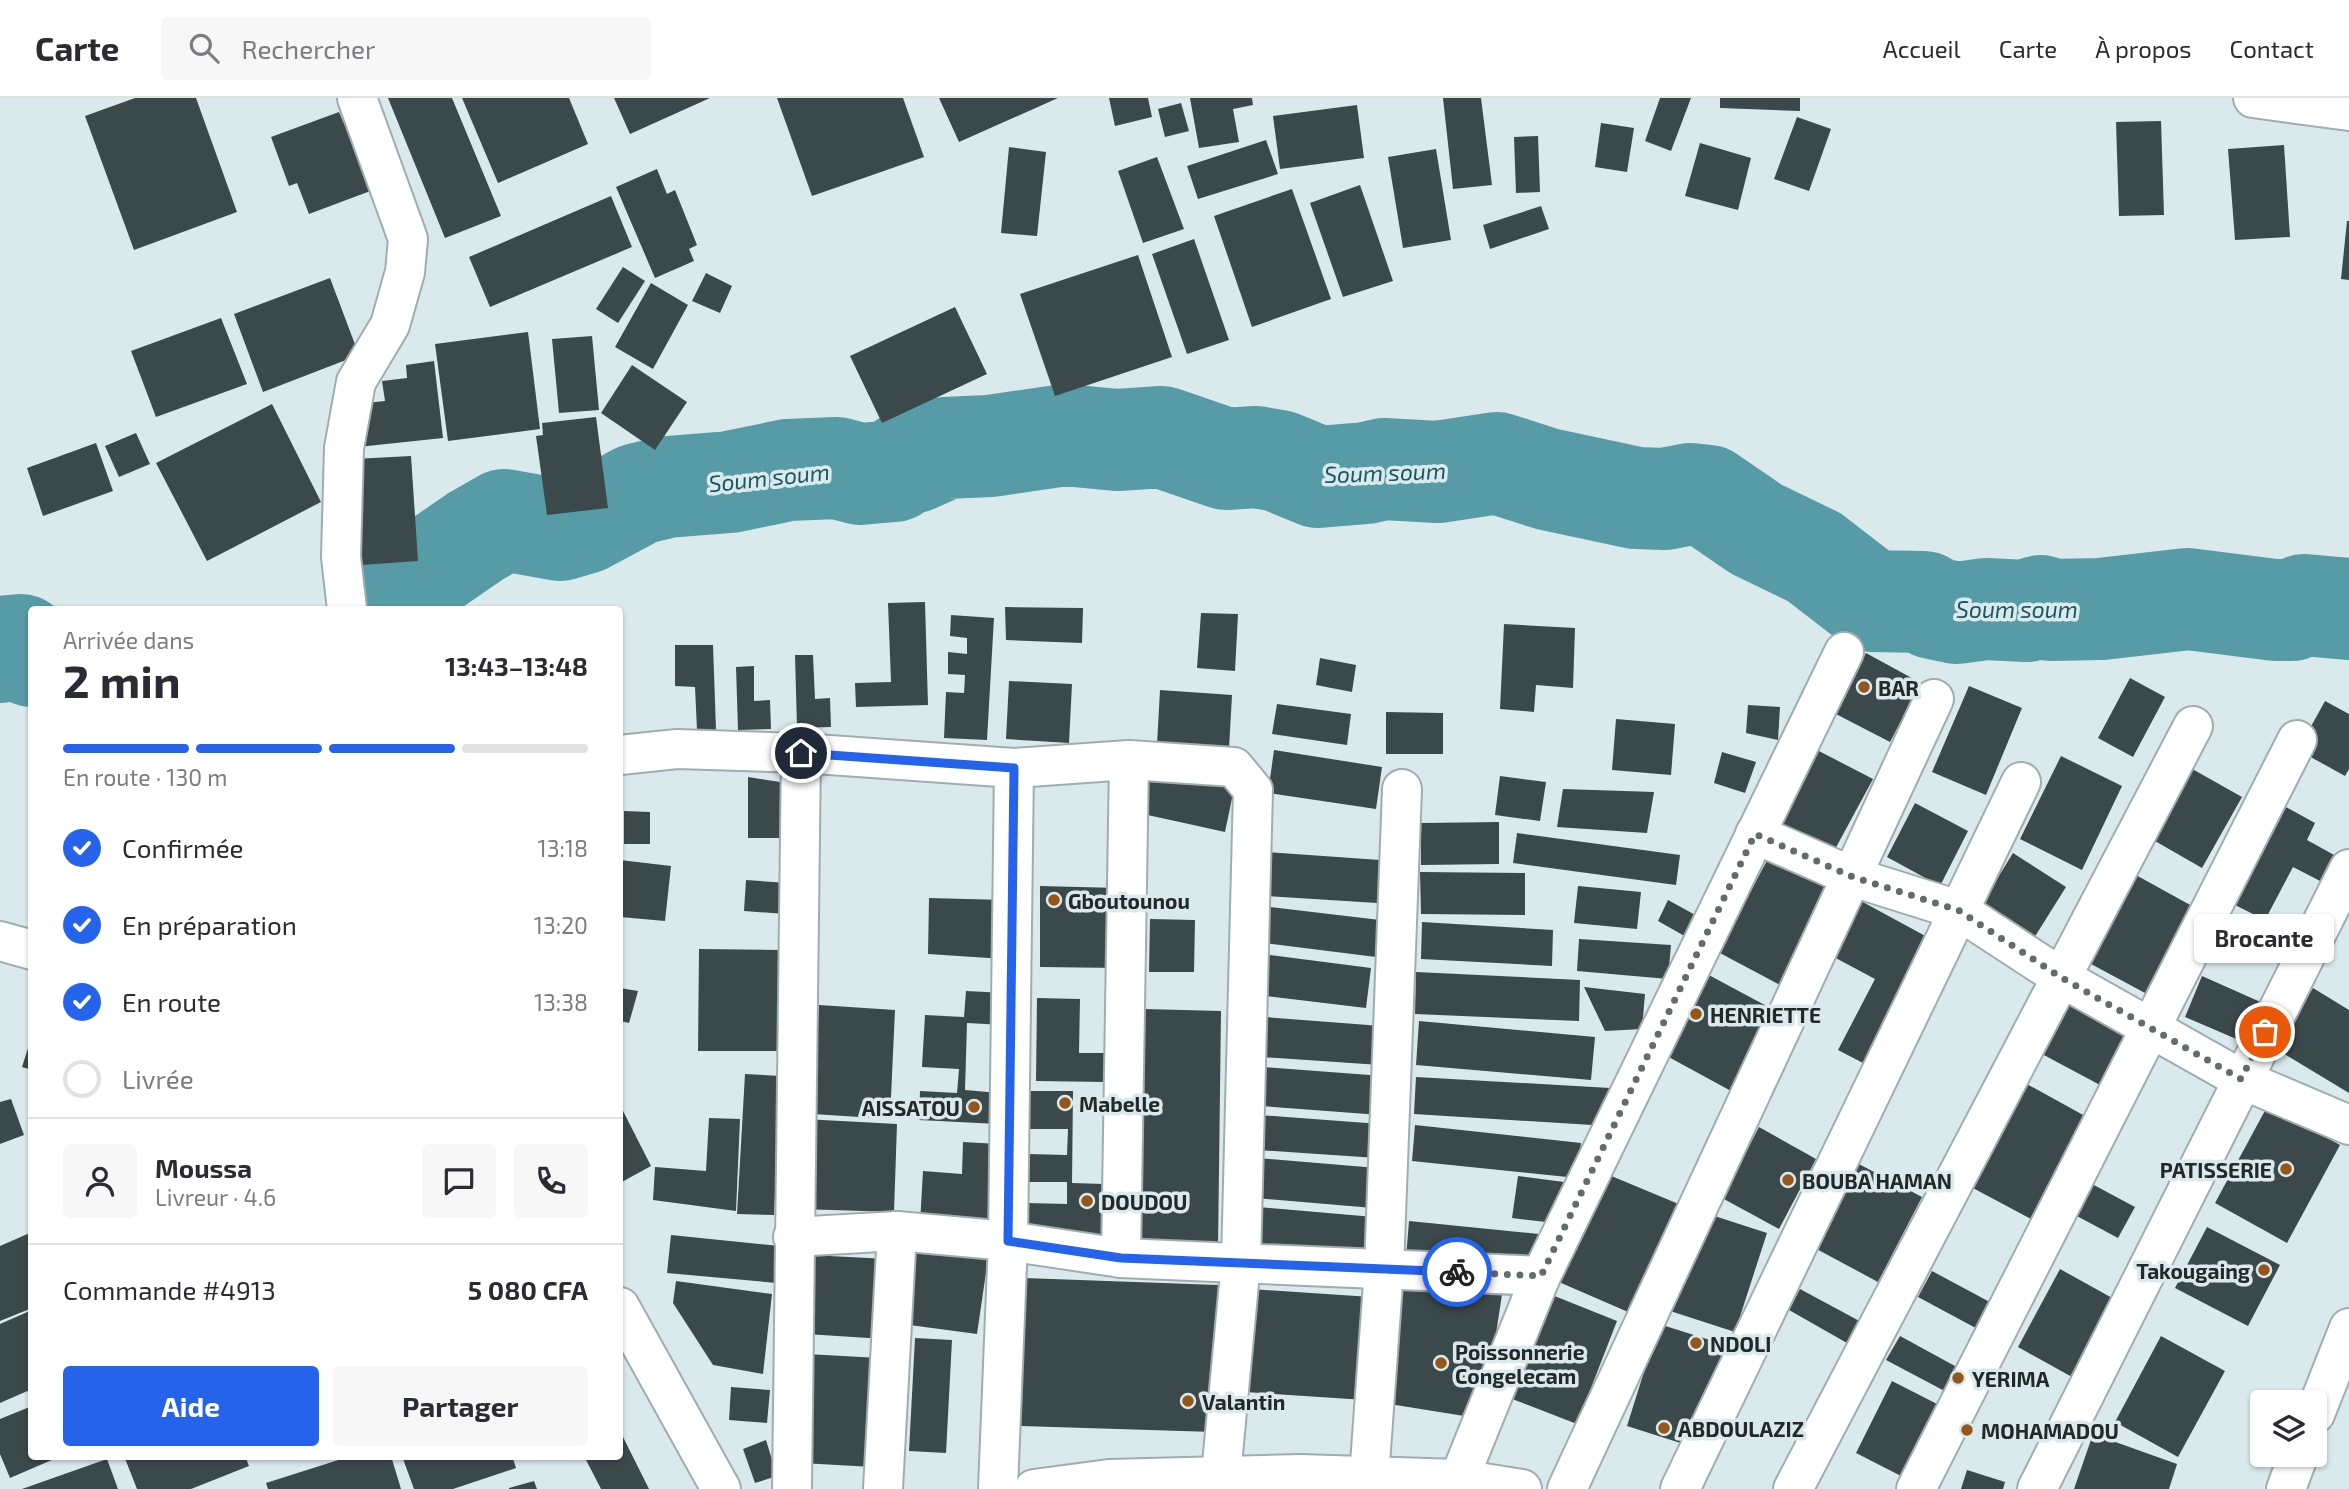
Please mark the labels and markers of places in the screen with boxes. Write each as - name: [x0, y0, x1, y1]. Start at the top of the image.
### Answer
- place label: BAR: [1878, 675, 1919, 700]
- marker: BAR: [1856, 679, 1872, 695]
- pin: [771, 723, 831, 783]
- place label: Gboutounou: [1068, 888, 1190, 913]
- marker: Gboutounou: [1046, 892, 1062, 908]
- callout: Brocante: [2195, 913, 2335, 962]
- place label: HENRIETTE: [1710, 1002, 1821, 1027]
- pin: [2235, 1002, 2295, 1062]
- marker: HENRIETTE: [1688, 1006, 1704, 1022]
- place label: Mabelle: [1079, 1091, 1160, 1116]
- place label: AISSATOU: [862, 1095, 960, 1120]
- marker: Mabelle: [1057, 1095, 1073, 1111]
- marker: AISSATOU: [966, 1099, 982, 1115]
- place label: PATISSERIE: [2160, 1157, 2272, 1182]
- marker: PATISSERIE: [2278, 1161, 2294, 1177]
- place label: BOUBA HAMAN: [1802, 1168, 1952, 1193]
- marker: BOUBA HAMAN: [1780, 1172, 1796, 1188]
- place label: DOUDOU: [1101, 1189, 1187, 1214]
- marker: DOUDOU: [1079, 1193, 1095, 1209]
- place label: Takougaing: [2136, 1258, 2250, 1283]
- marker: Takougaing: [2256, 1262, 2272, 1278]
- place label: NDOLI: [1710, 1331, 1771, 1356]
- marker: NDOLI: [1688, 1335, 1704, 1351]
- place label: Poissonnerie Congelecam: [1455, 1339, 1585, 1388]
- marker: Poissonnerie Congelecam: [1433, 1355, 1449, 1371]
- place label: YERIMA: [1972, 1366, 2050, 1391]
- marker: YERIMA: [1950, 1370, 1966, 1386]
- place label: Valantin: [1202, 1389, 1285, 1414]
- marker: Valantin: [1180, 1393, 1196, 1409]
- place label: ABDOULAZIZ: [1678, 1416, 1804, 1441]
- place label: MOHAMADOU: [1981, 1418, 2119, 1443]
- marker: ABDOULAZIZ: [1656, 1420, 1672, 1436]
- marker: MOHAMADOU: [1959, 1422, 1975, 1438]

